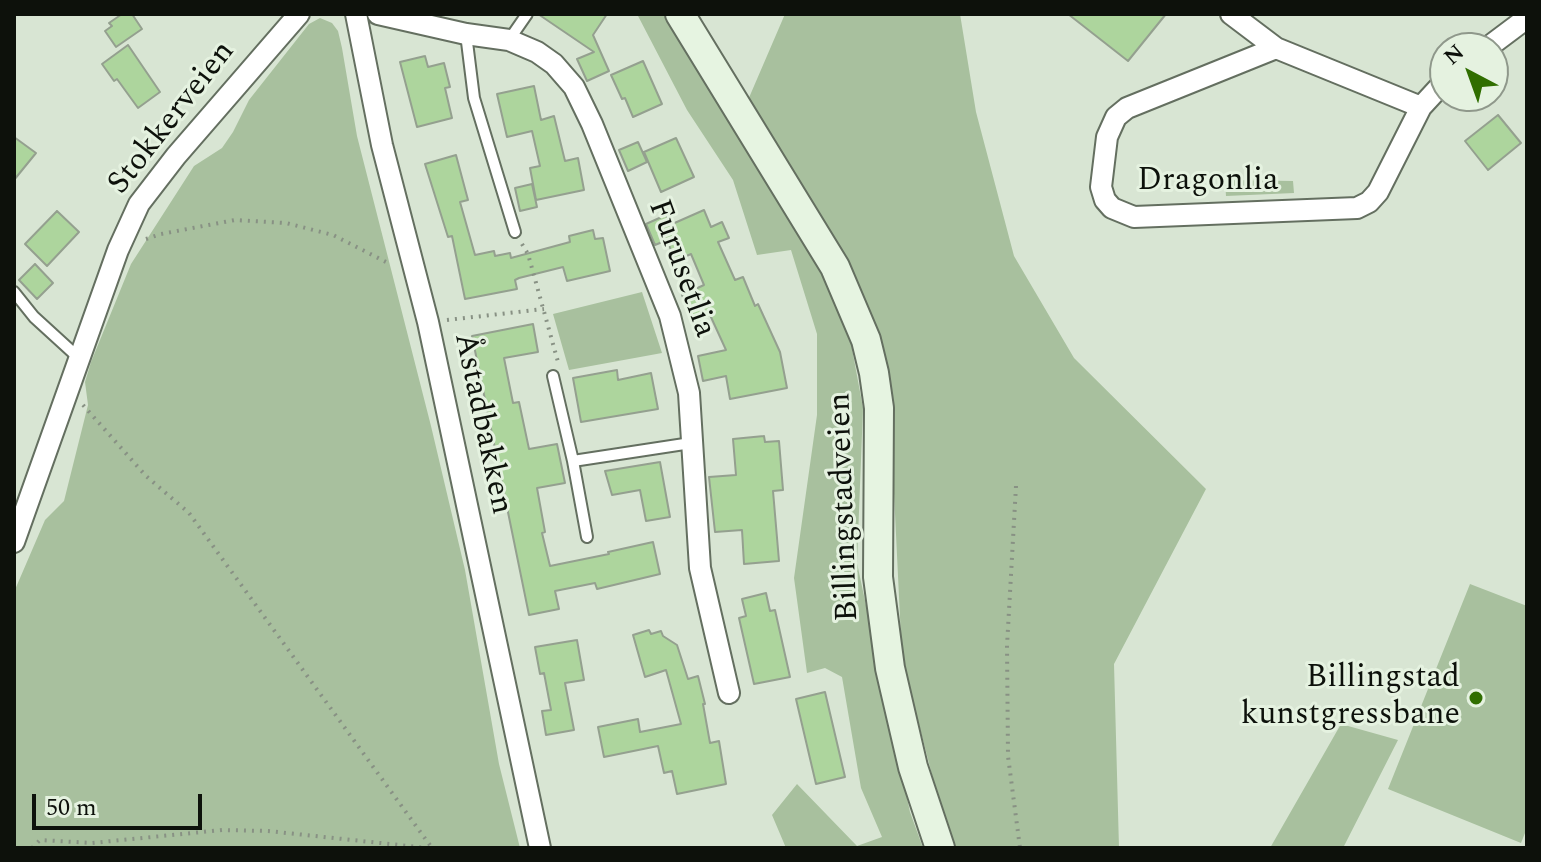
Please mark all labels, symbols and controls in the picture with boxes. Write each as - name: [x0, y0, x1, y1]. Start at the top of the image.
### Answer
- north arrow: [1429, 32, 1509, 112]
- street label: Stokkerveien: [101, 35, 245, 203]
- text: N: [1437, 37, 1472, 73]
- street label: Dragonlia: [1137, 164, 1279, 202]
- street label: Furusetlia: [637, 195, 723, 343]
- street label: Åstadbakken: [443, 330, 519, 518]
- street label: Billingstadveien: [823, 392, 869, 622]
- place label: Billingstad kunstgressbane: [1241, 661, 1460, 736]
- marker: Billingstad kunstgressbane: [1467, 689, 1485, 707]
- scale bar: [36, 778, 206, 828]
- text: 50 m: [46, 790, 97, 826]

